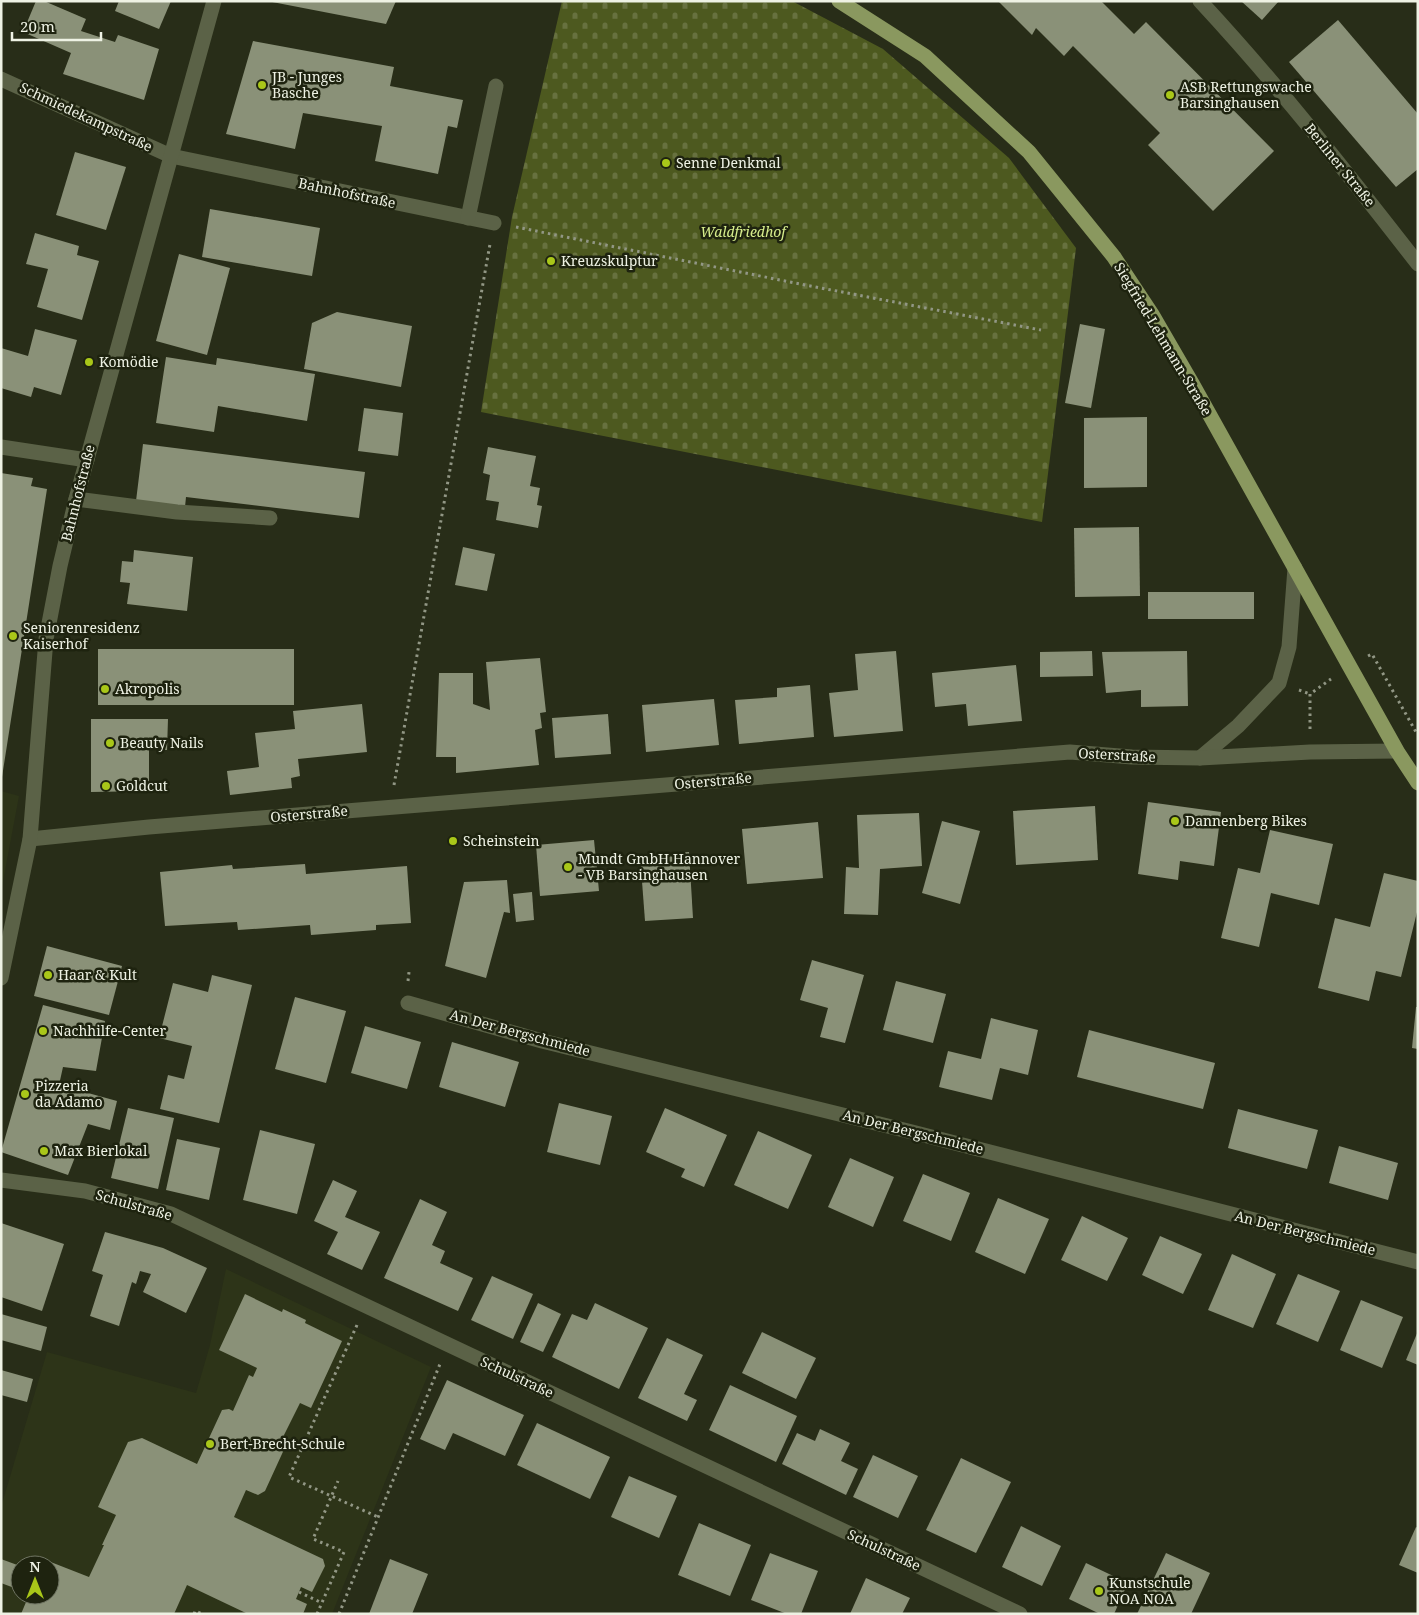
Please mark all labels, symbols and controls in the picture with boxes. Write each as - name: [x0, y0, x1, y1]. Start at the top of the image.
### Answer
- scale bar: [12, 10, 101, 42]
- text: 20 m: [20, 16, 55, 36]
- place label: JB - Junges Basche: [271, 67, 342, 102]
- street label: Schmiedekampstraße: [17, 77, 156, 156]
- place label: ASB Rettungswache Barsinghausen: [1180, 77, 1312, 112]
- marker: JB - Junges Basche: [256, 79, 268, 91]
- marker: ASB Rettungswache Barsinghausen: [1164, 89, 1176, 101]
- street label: Berliner Straße: [1301, 119, 1380, 210]
- place label: Senne Denkmal: [676, 153, 781, 172]
- marker: Senne Denkmal: [660, 157, 672, 169]
- street label: Bahnhofstraße: [297, 173, 398, 212]
- park label: Waldfriedhof: [700, 222, 788, 241]
- place label: Kreuzskulptur: [561, 251, 658, 270]
- marker: Kreuzskulptur: [545, 255, 557, 267]
- street label: Siegfried-Lehmann-Straße: [1110, 259, 1217, 419]
- place label: Komödie: [99, 352, 158, 371]
- marker: Komödie: [83, 356, 95, 368]
- street label: Bahnhofstraße: [56, 443, 99, 543]
- place label: Seniorenresidenz Kaiserhof: [23, 618, 140, 653]
- marker: Seniorenresidenz Kaiserhof: [7, 630, 19, 642]
- place label: Akropolis: [115, 679, 180, 698]
- marker: Akropolis: [99, 683, 111, 695]
- place label: Beauty Nails: [120, 733, 204, 752]
- marker: Beauty Nails: [104, 737, 116, 749]
- street label: Osterstraße: [1078, 743, 1156, 766]
- street label: Osterstraße: [673, 768, 752, 793]
- place label: Goldcut: [116, 776, 168, 795]
- marker: Goldcut: [100, 780, 112, 792]
- street label: Osterstraße: [269, 801, 348, 826]
- place label: Dannenberg Bikes: [1185, 811, 1307, 830]
- marker: Dannenberg Bikes: [1169, 815, 1181, 827]
- place label: Scheinstein: [463, 831, 540, 850]
- marker: Scheinstein: [447, 835, 459, 847]
- place label: Mundt GmbH Hannover - VB Barsinghausen: [578, 849, 740, 884]
- marker: Mundt GmbH Hannover - VB Barsinghausen: [562, 861, 574, 873]
- place label: Haar & Kult: [58, 965, 137, 984]
- marker: Haar & Kult: [42, 969, 54, 981]
- street label: An Der Bergschmiede: [448, 1005, 592, 1060]
- place label: Nachhilfe-Center: [53, 1021, 167, 1040]
- marker: Nachhilfe-Center: [37, 1025, 49, 1037]
- place label: Pizzeria da Adamo: [35, 1076, 103, 1111]
- marker: Pizzeria da Adamo: [19, 1088, 31, 1100]
- street label: An Der Bergschmiede: [841, 1105, 986, 1158]
- place label: Max Bierlokal: [54, 1141, 148, 1160]
- marker: Max Bierlokal: [38, 1145, 50, 1157]
- street label: Schulstraße: [94, 1185, 175, 1224]
- street label: An Der Bergschmiede: [1233, 1206, 1378, 1259]
- street label: Schulstraße: [478, 1351, 557, 1402]
- place label: Bert-Brecht-Schule: [220, 1434, 345, 1453]
- marker: Bert-Brecht-Schule: [204, 1438, 216, 1450]
- street label: Schulstraße: [845, 1524, 924, 1575]
- north arrow: [10, 1555, 60, 1605]
- text: N: [29, 1557, 41, 1576]
- place label: Kunstschule NOA NOA: [1109, 1573, 1191, 1608]
- marker: Kunstschule NOA NOA: [1093, 1585, 1105, 1597]

